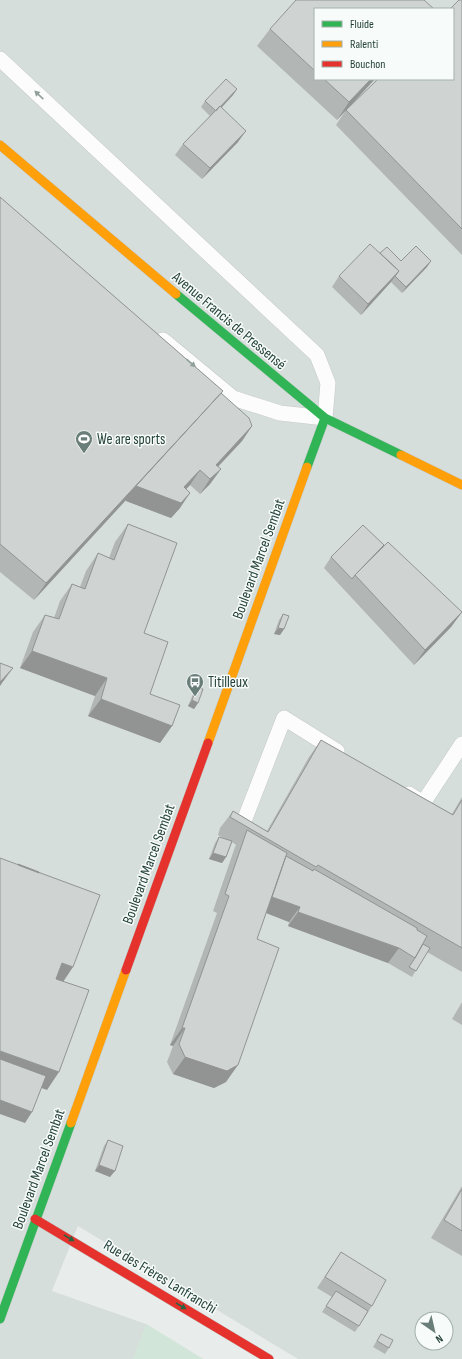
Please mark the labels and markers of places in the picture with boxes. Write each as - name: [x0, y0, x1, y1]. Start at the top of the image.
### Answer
- sports icon: We are sports: [74, 429, 94, 454]
- place label: We are sports: [97, 430, 165, 449]
- bus stop icon: Titilleux: [185, 672, 205, 697]
- place label: Titilleux: [208, 673, 248, 692]

